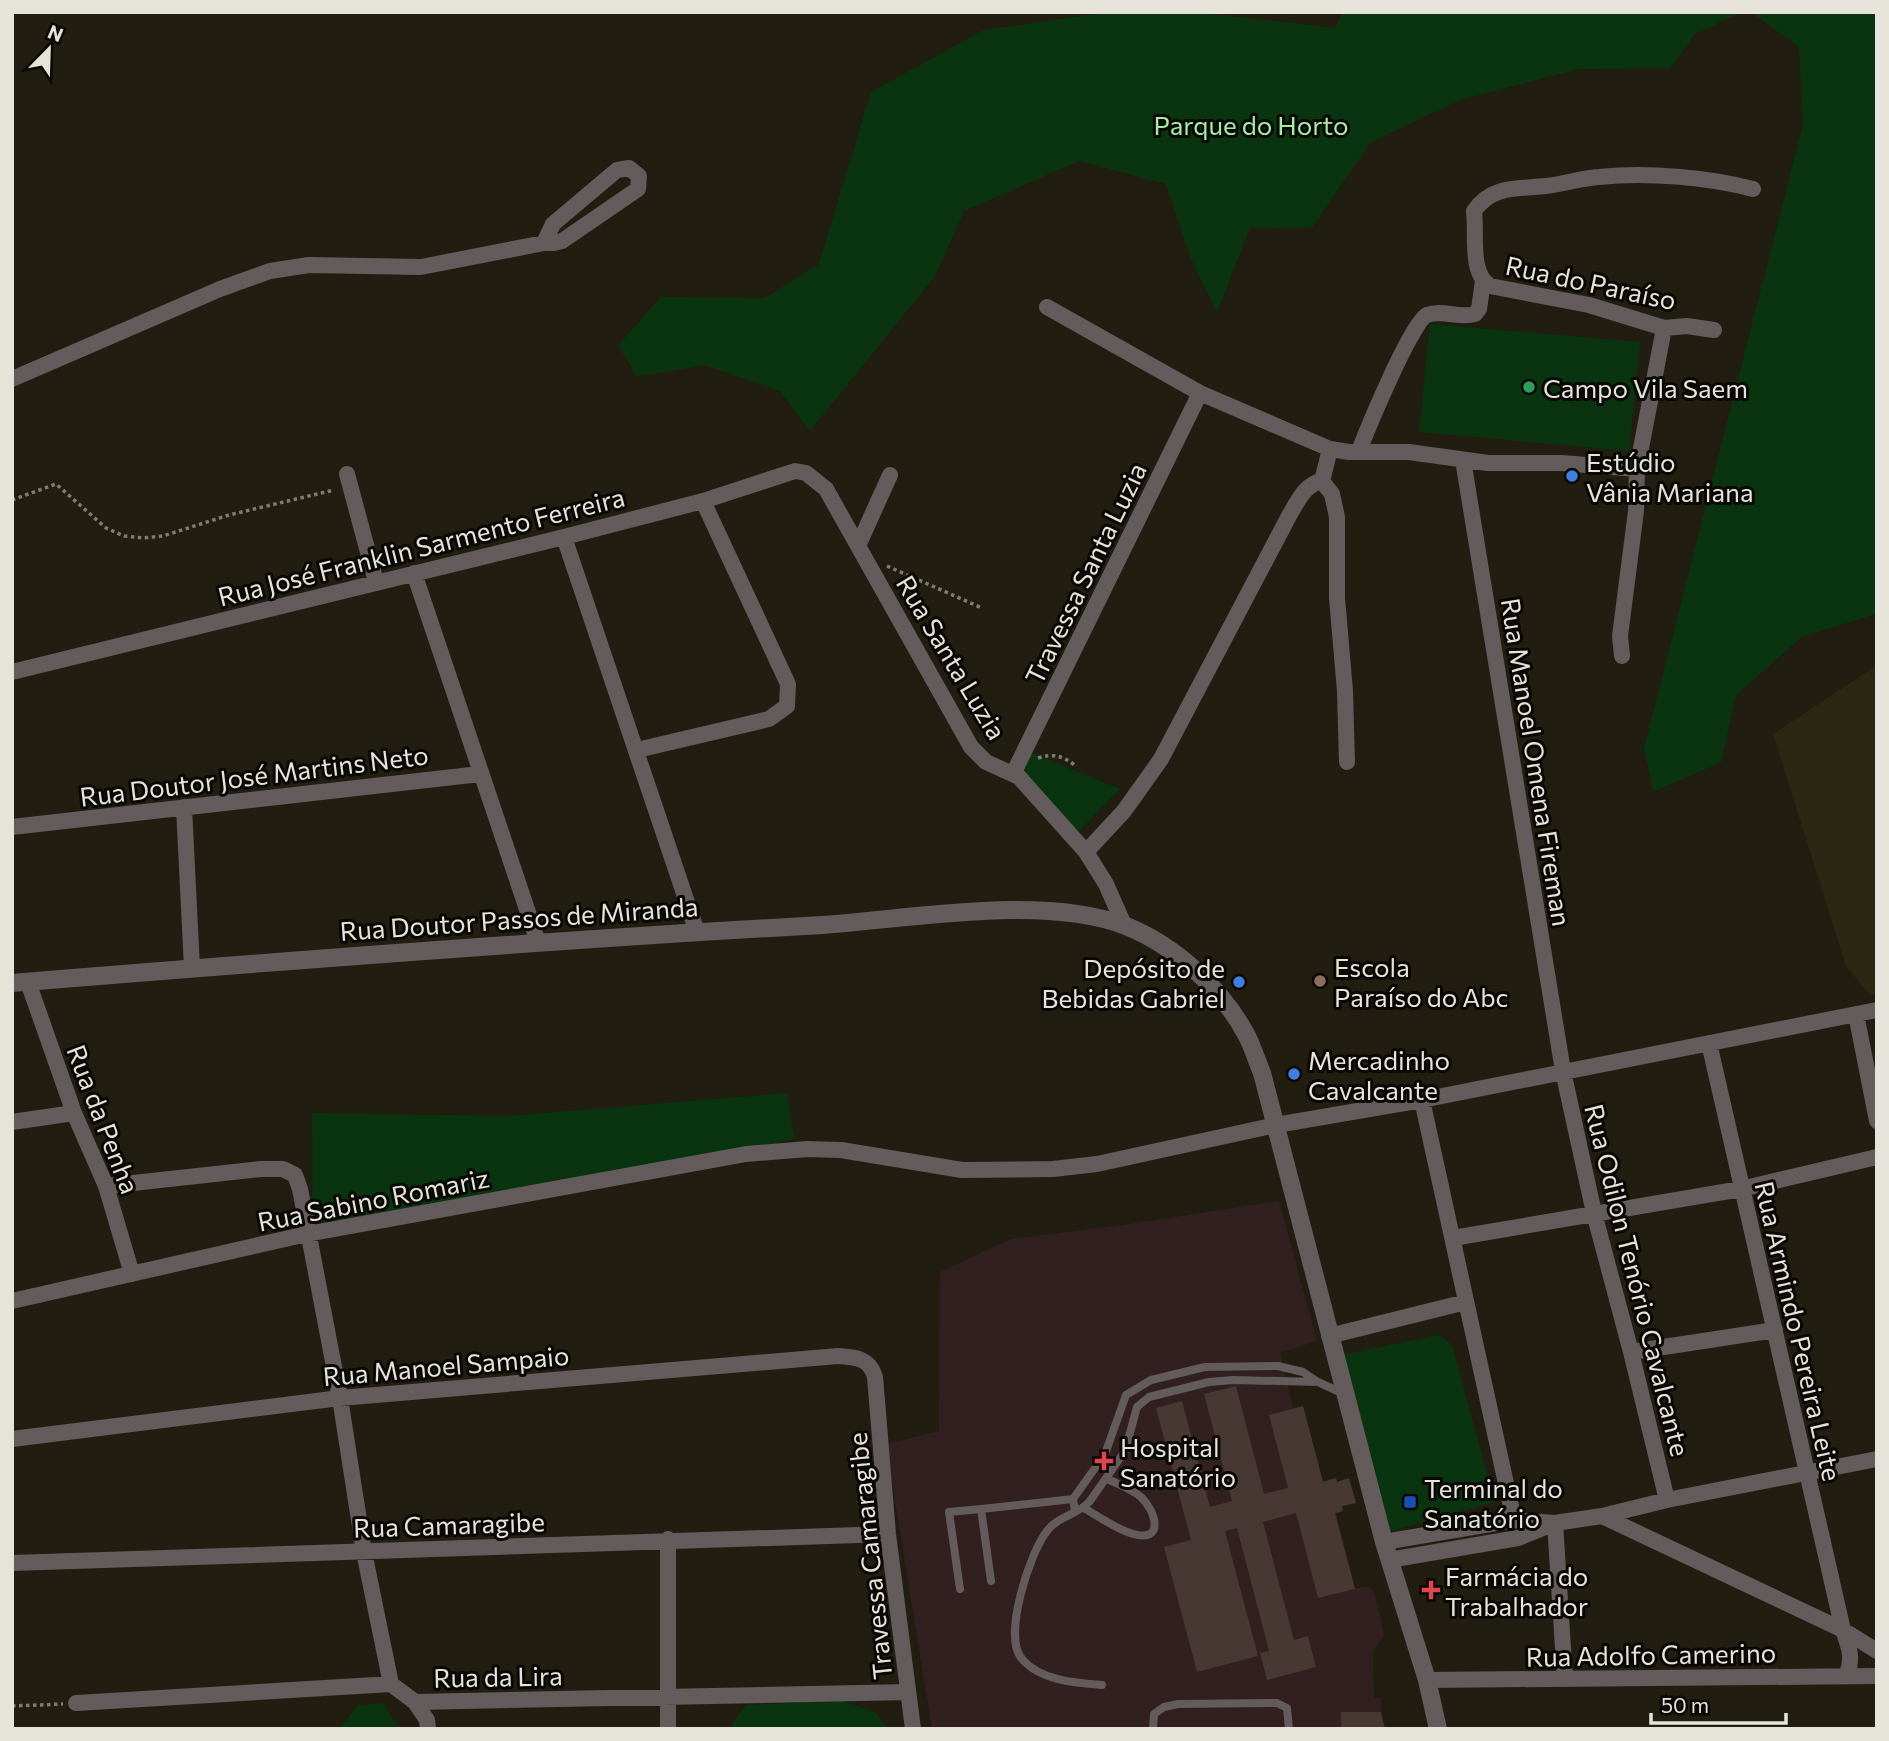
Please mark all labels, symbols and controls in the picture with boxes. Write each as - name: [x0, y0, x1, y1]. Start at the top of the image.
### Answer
- north arrow: [14, 14, 84, 84]
- text: N: [45, 20, 67, 46]
- park label: Parque do Horto: [1153, 109, 1349, 140]
- street label: Rua do Paraíso: [1503, 249, 1679, 315]
- place label: Campo Vila Saem: [1543, 372, 1748, 403]
- marker: Campo Vila Saem: [1521, 379, 1537, 395]
- place label: Estúdio Vânia Mariana: [1586, 446, 1754, 507]
- street label: Travessa Santa Luzia: [1018, 457, 1152, 689]
- marker: Estúdio Vânia Mariana: [1564, 468, 1580, 484]
- street label: Rua José Franklin Sarmento Ferreira: [214, 480, 628, 612]
- street label: Rua Santa Luzia: [891, 569, 1013, 745]
- street label: Rua Manoel Omena Fireman: [1496, 596, 1578, 928]
- street label: Rua Doutor José Martins Neto: [78, 738, 430, 812]
- street label: Rua Doutor Passos de Miranda: [339, 890, 699, 946]
- place label: Escola Paraíso do Abc: [1334, 951, 1508, 1012]
- place label: Depósito de Bebidas Gabriel: [1042, 952, 1225, 1013]
- marker: Escola Paraíso do Abc: [1312, 973, 1328, 989]
- marker: Depósito de Bebidas Gabriel: [1231, 974, 1247, 990]
- street label: Rua da Penha: [61, 1040, 147, 1198]
- place label: Mercadinho Cavalcante: [1308, 1044, 1450, 1105]
- marker: Mercadinho Cavalcante: [1286, 1066, 1302, 1082]
- street label: Rua Odilon Tenório Cavalcante: [1579, 1101, 1697, 1459]
- street label: Rua Sabino Romariz: [255, 1161, 491, 1237]
- street label: Rua Armindo Pereira Leite: [1749, 1178, 1849, 1484]
- street label: Rua Manoel Sampaio: [322, 1339, 570, 1391]
- street label: Travessa Camaragibe: [841, 1431, 897, 1681]
- place label: Hospital Sanatório: [1120, 1431, 1236, 1492]
- marker: Hospital Sanatório: [1094, 1451, 1114, 1471]
- place label: Terminal do Sanatório: [1424, 1472, 1563, 1533]
- marker: Terminal do Sanatório: [1402, 1494, 1418, 1510]
- street label: Rua Camaragibe: [353, 1505, 545, 1543]
- place label: Farmácia do Trabalhador: [1445, 1560, 1588, 1621]
- marker: Farmácia do Trabalhador: [1423, 1582, 1439, 1598]
- street label: Rua Adolfo Camerino: [1526, 1636, 1776, 1672]
- street label: Rua da Lira: [433, 1659, 563, 1693]
- scale bar: [1651, 1682, 1786, 1726]
- text: 50 m: [1661, 1692, 1709, 1717]

